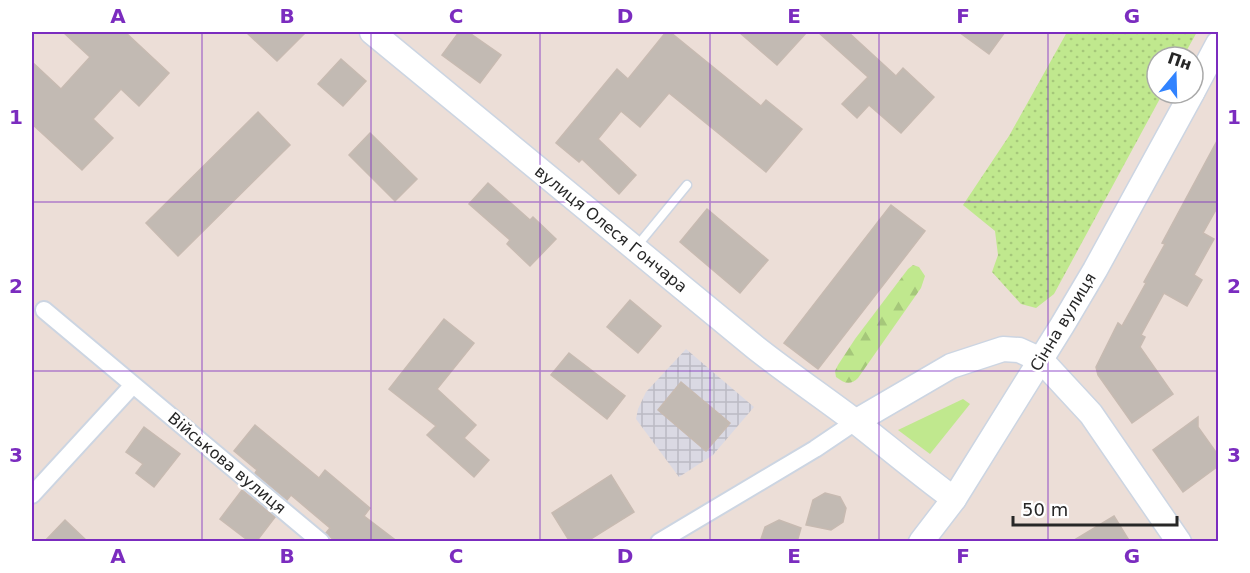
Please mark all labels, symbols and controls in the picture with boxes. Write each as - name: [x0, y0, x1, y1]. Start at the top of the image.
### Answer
- text: A: [110, 4, 126, 28]
- text: B: [279, 4, 295, 28]
- text: C: [449, 4, 463, 28]
- text: D: [617, 4, 633, 28]
- text: E: [787, 4, 801, 28]
- text: F: [956, 4, 970, 28]
- text: G: [1124, 4, 1140, 28]
- north arrow: [1145, 45, 1205, 105]
- text: Пн: [1165, 48, 1194, 74]
- text: 1: [9, 105, 23, 129]
- text: 1: [1227, 105, 1241, 129]
- street label: вулиця Олеся Гончара: [531, 162, 691, 296]
- street label: Сінна вулиця: [1026, 269, 1100, 375]
- text: 2: [9, 274, 23, 298]
- text: 2: [1227, 274, 1241, 298]
- street label: Військова вулиця: [164, 408, 290, 518]
- text: 3: [9, 443, 23, 467]
- text: 3: [1227, 443, 1241, 467]
- scale bar: [1013, 489, 1176, 527]
- text: 50 m: [1022, 499, 1068, 520]
- text: A: [110, 544, 126, 568]
- text: B: [279, 544, 295, 568]
- text: C: [449, 544, 463, 568]
- text: D: [617, 544, 633, 568]
- text: E: [787, 544, 801, 568]
- text: F: [956, 544, 970, 568]
- text: G: [1124, 544, 1140, 568]

